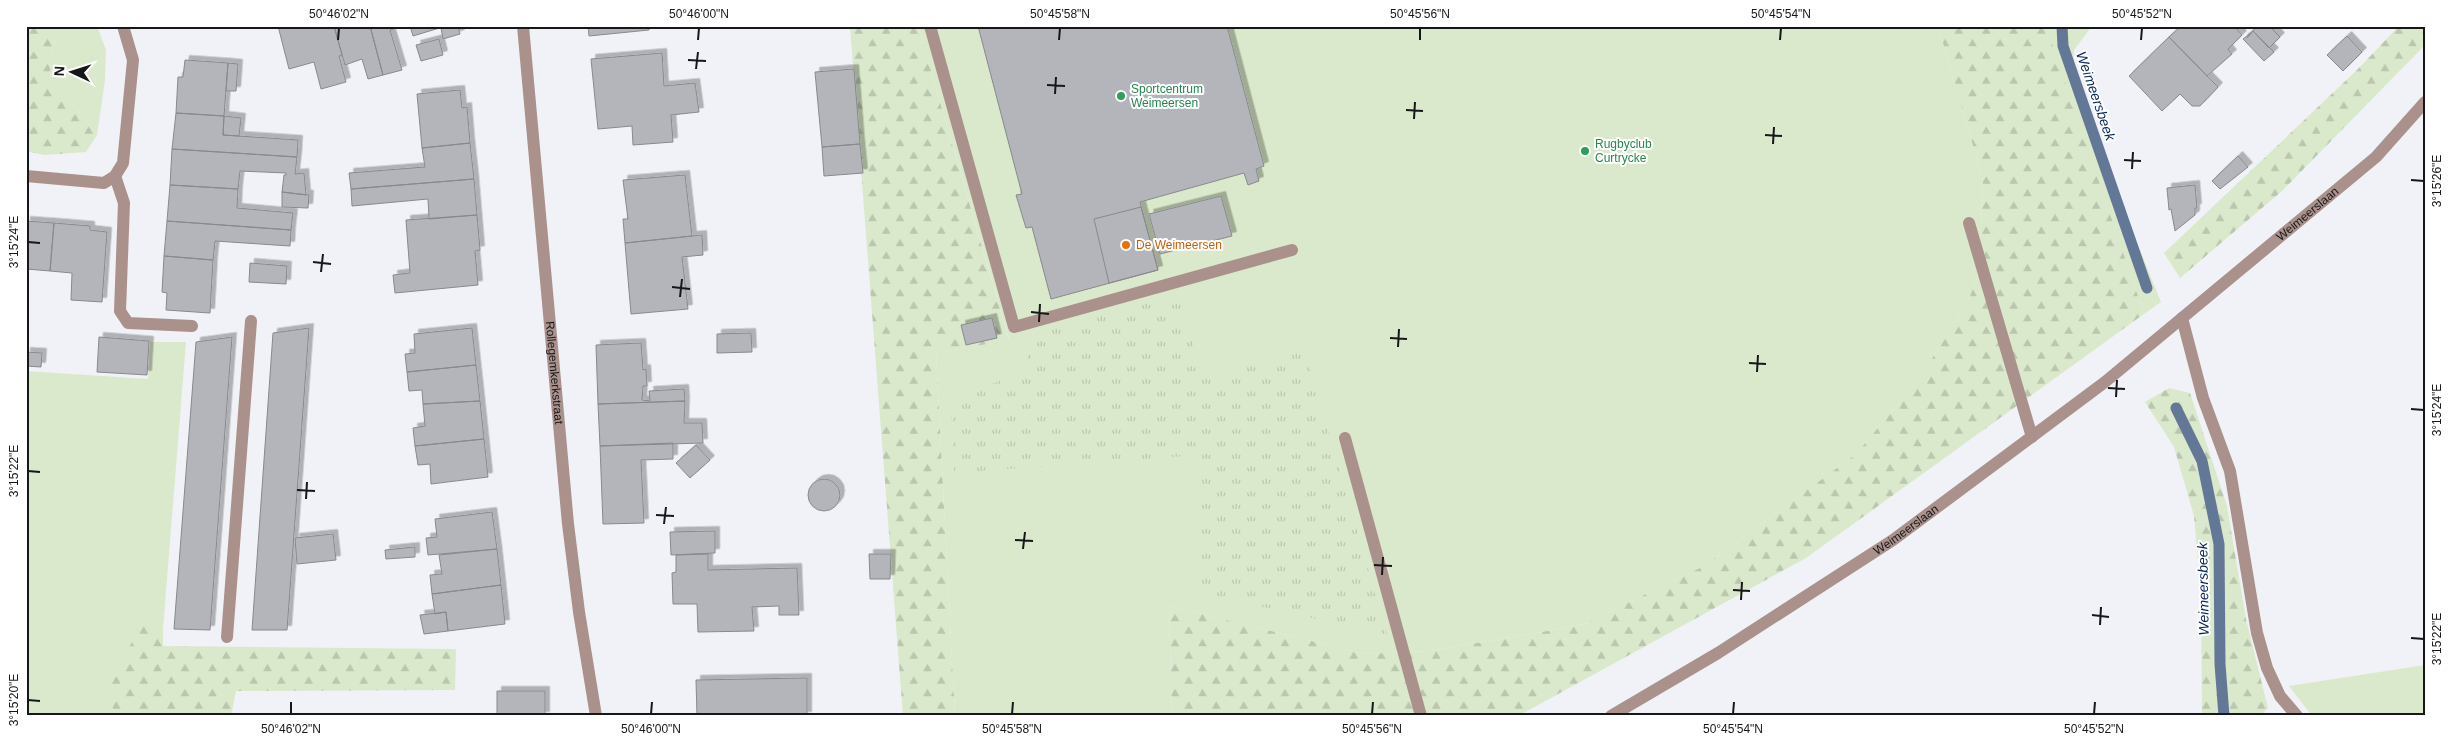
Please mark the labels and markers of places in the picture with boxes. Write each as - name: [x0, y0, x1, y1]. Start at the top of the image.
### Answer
- place label: Sportcentrum Weimeersen: [1131, 82, 1203, 110]
- marker: Sportcentrum Weimeersen: [1115, 90, 1127, 102]
- place label: Rugbyclub Curtrycke: [1595, 137, 1652, 165]
- marker: Rugbyclub Curtrycke: [1579, 145, 1591, 157]
- place label: De Weimeersen: [1136, 238, 1222, 252]
- marker: De Weimeersen: [1120, 239, 1132, 251]

